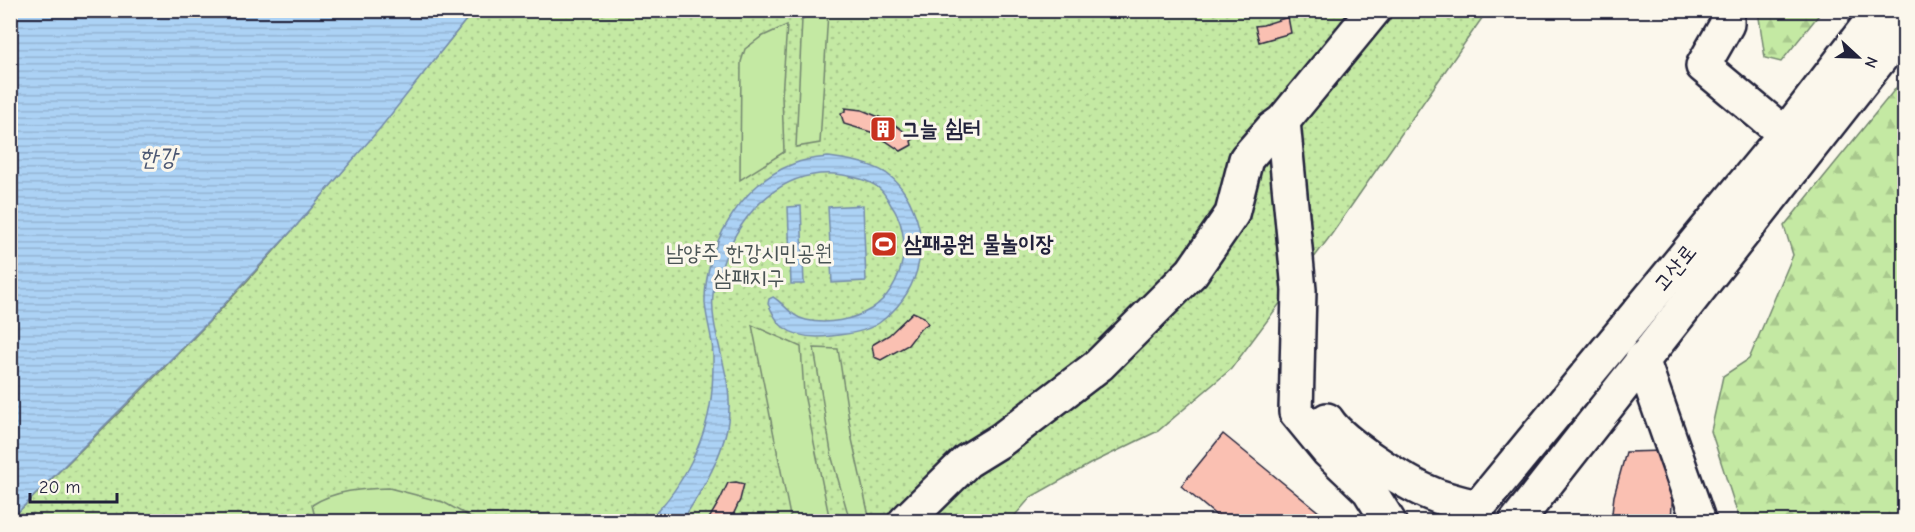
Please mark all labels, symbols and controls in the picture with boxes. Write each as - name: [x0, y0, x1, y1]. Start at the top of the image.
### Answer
- north arrow: [1828, 27, 1888, 87]
- text: N: [1861, 54, 1881, 70]
- building icon: 그늘 쉼터: [868, 114, 898, 144]
- place label: 그늘 쉼터: [902, 116, 981, 142]
- water label: 한강: [139, 143, 180, 171]
- sports icon: 삼패공원 물놀이장: [869, 229, 899, 259]
- place label: 삼패공원 물놀이장: [904, 231, 1054, 257]
- street label: 고산로: [1648, 239, 1702, 297]
- park label: 남양주 한강시민공원 삼패지구: [666, 240, 832, 291]
- scale bar: [30, 466, 117, 504]
- text: 20 m: [39, 477, 80, 498]

